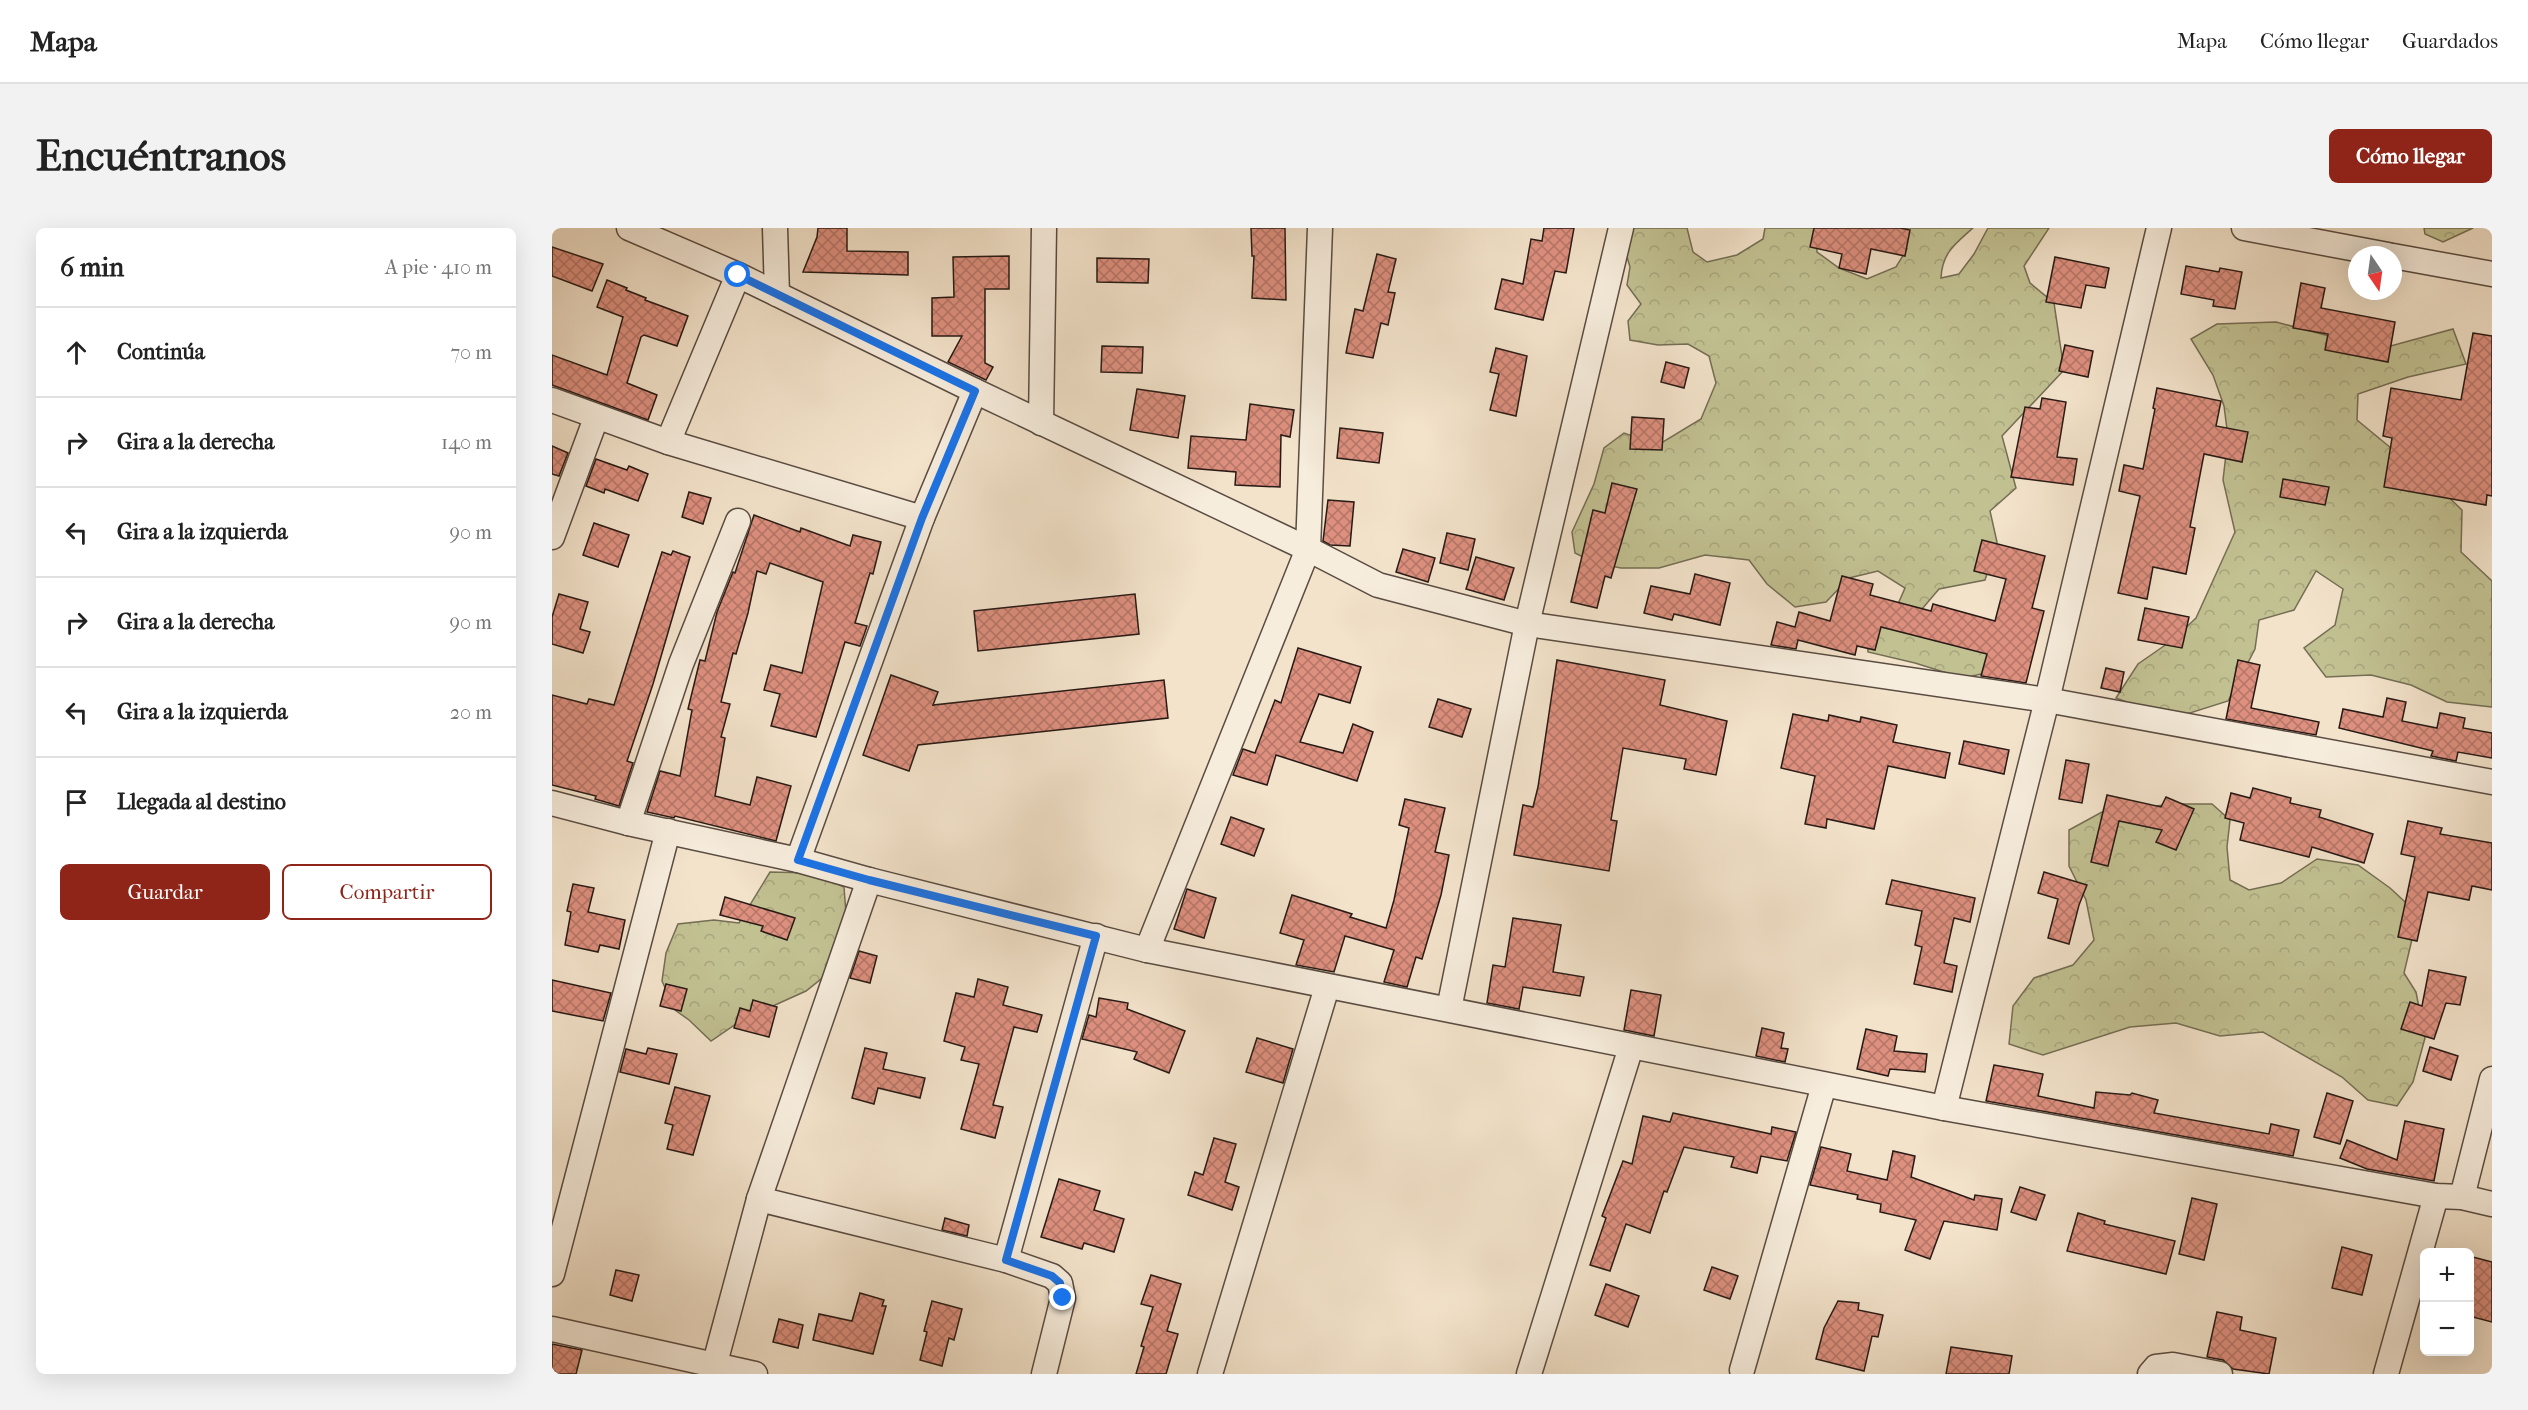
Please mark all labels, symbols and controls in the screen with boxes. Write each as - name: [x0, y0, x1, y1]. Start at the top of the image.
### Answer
- text: Mapa: [30, 25, 97, 58]
- text: Mapa: [2177, 29, 2227, 53]
- text: Cómo llegar: [2260, 29, 2369, 53]
- text: Guardados: [2402, 29, 2498, 53]
- button: Cómo llegar: [2329, 129, 2492, 183]
- text: Encuéntranos: [36, 132, 286, 181]
- north arrow: [2348, 246, 2402, 300]
- text: 6 min: [60, 252, 124, 283]
- text: A pie · 410 m: [385, 256, 492, 279]
- route start: [724, 261, 750, 287]
- icon: ahead: [60, 336, 93, 369]
- text: Continúa: [117, 339, 205, 365]
- text: 70 m: [450, 341, 492, 364]
- icon: right: [60, 426, 93, 459]
- text: Gira a la derecha: [117, 429, 274, 455]
- text: 140 m: [441, 431, 492, 454]
- icon: left: [60, 516, 93, 549]
- text: Gira a la izquierda: [117, 519, 288, 545]
- text: 90 m: [450, 521, 492, 544]
- icon: right: [60, 606, 93, 639]
- text: Gira a la derecha: [117, 609, 274, 635]
- text: 90 m: [450, 611, 492, 634]
- icon: left: [60, 696, 93, 729]
- text: Gira a la izquierda: [117, 699, 288, 725]
- text: 20 m: [450, 701, 492, 724]
- icon: arrive: [60, 786, 93, 819]
- text: Llegada al destino: [117, 789, 286, 815]
- button: Guardar: [60, 864, 270, 920]
- button: Compartir: [282, 864, 492, 920]
- map controls: [2420, 1248, 2474, 1356]
- button: +: [2420, 1248, 2474, 1302]
- route end: [1049, 1284, 1075, 1310]
- button: −: [2420, 1302, 2474, 1356]

